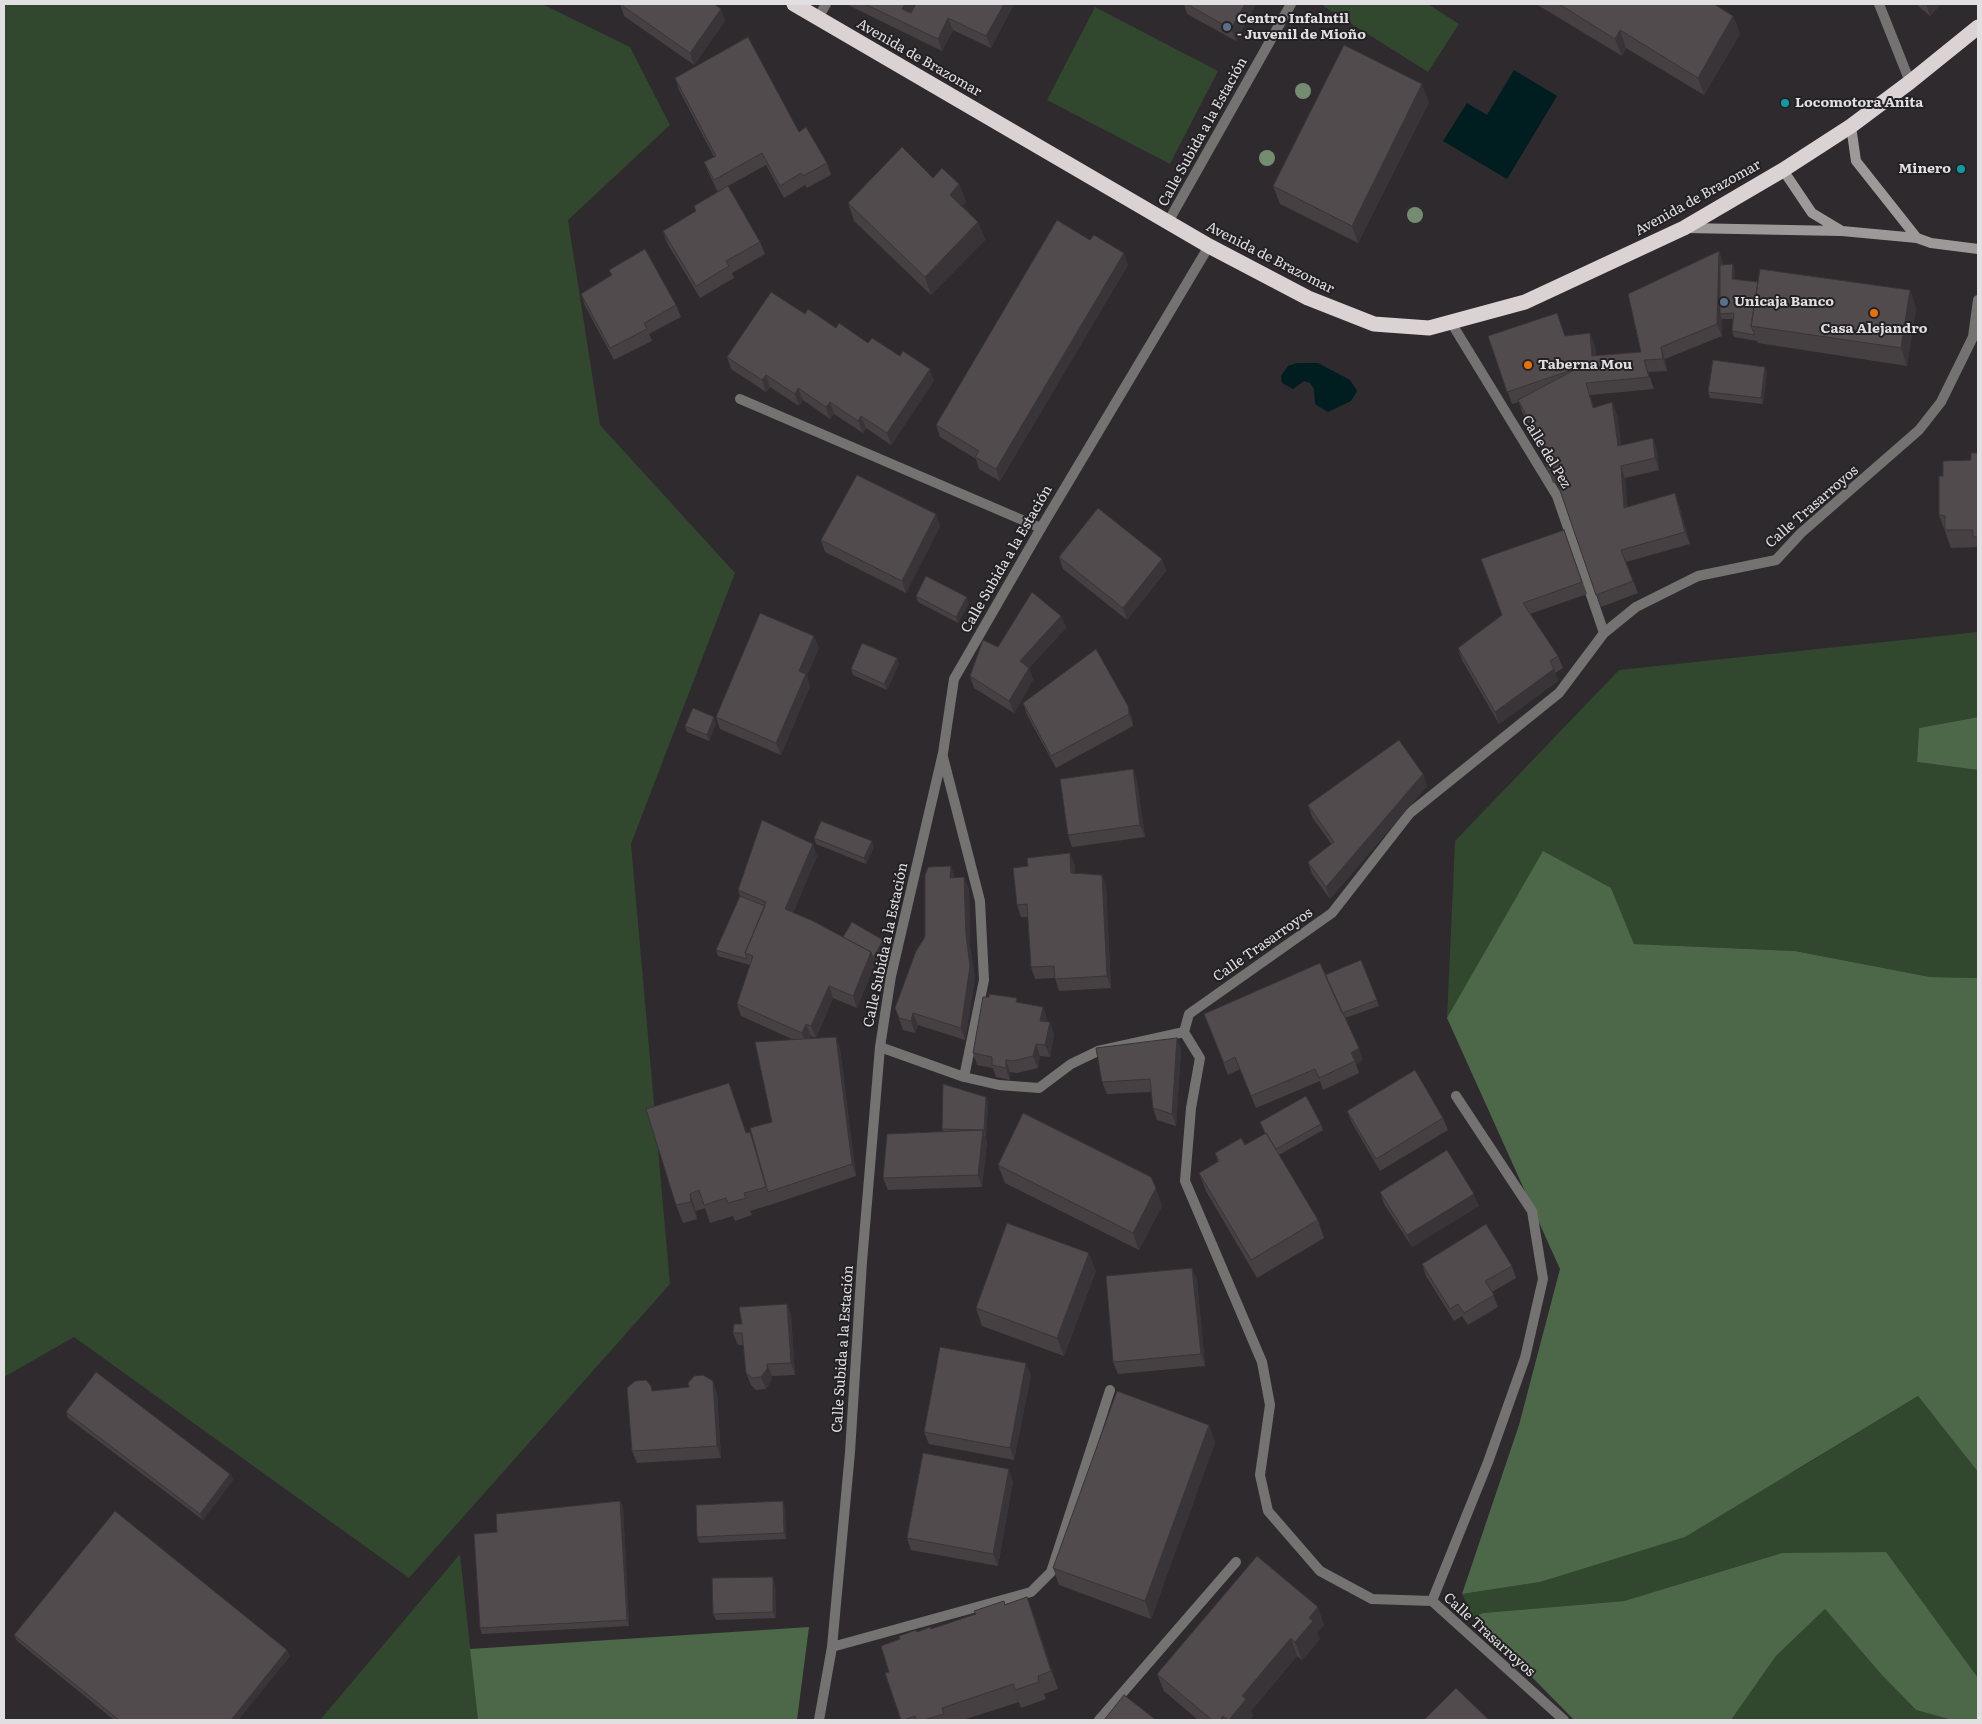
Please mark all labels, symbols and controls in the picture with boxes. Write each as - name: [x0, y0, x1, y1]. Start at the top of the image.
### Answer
- place label: Centro Infalntil - Juvenil de Mioño: [1237, 11, 1366, 44]
- street label: Avenida de Brazomar: [854, 15, 984, 101]
- marker: Centro Infalntil - Juvenil de Mioño: [1221, 21, 1233, 33]
- street label: Calle Subida a la Estación: [1155, 55, 1251, 209]
- place label: Locomotora Anita: [1795, 95, 1923, 111]
- marker: Locomotora Anita: [1779, 97, 1791, 109]
- street label: Avenida de Brazomar: [1632, 156, 1764, 240]
- place label: Minero: [1899, 161, 1951, 177]
- marker: Minero: [1955, 163, 1967, 175]
- street label: Avenida de Brazomar: [1203, 218, 1337, 298]
- place label: Unicaja Banco: [1734, 294, 1834, 310]
- marker: Unicaja Banco: [1718, 296, 1730, 308]
- marker: Casa Alejandro: [1868, 307, 1880, 319]
- place label: Casa Alejandro: [1821, 321, 1927, 337]
- place label: Taberna Mou: [1538, 357, 1632, 373]
- marker: Taberna Mou: [1522, 359, 1534, 371]
- street label: Calle del Pez: [1518, 413, 1574, 491]
- street label: Calle Trasarroyos: [1762, 462, 1862, 552]
- street label: Calle Subida a la Estación: [958, 482, 1056, 636]
- street label: Calle Subida a la Estación: [860, 861, 912, 1029]
- street label: Calle Trasarroyos: [1210, 904, 1316, 986]
- street label: Calle Subida a la Estación: [829, 1265, 857, 1433]
- street label: Calle Trasarroyos: [1440, 1589, 1538, 1681]

